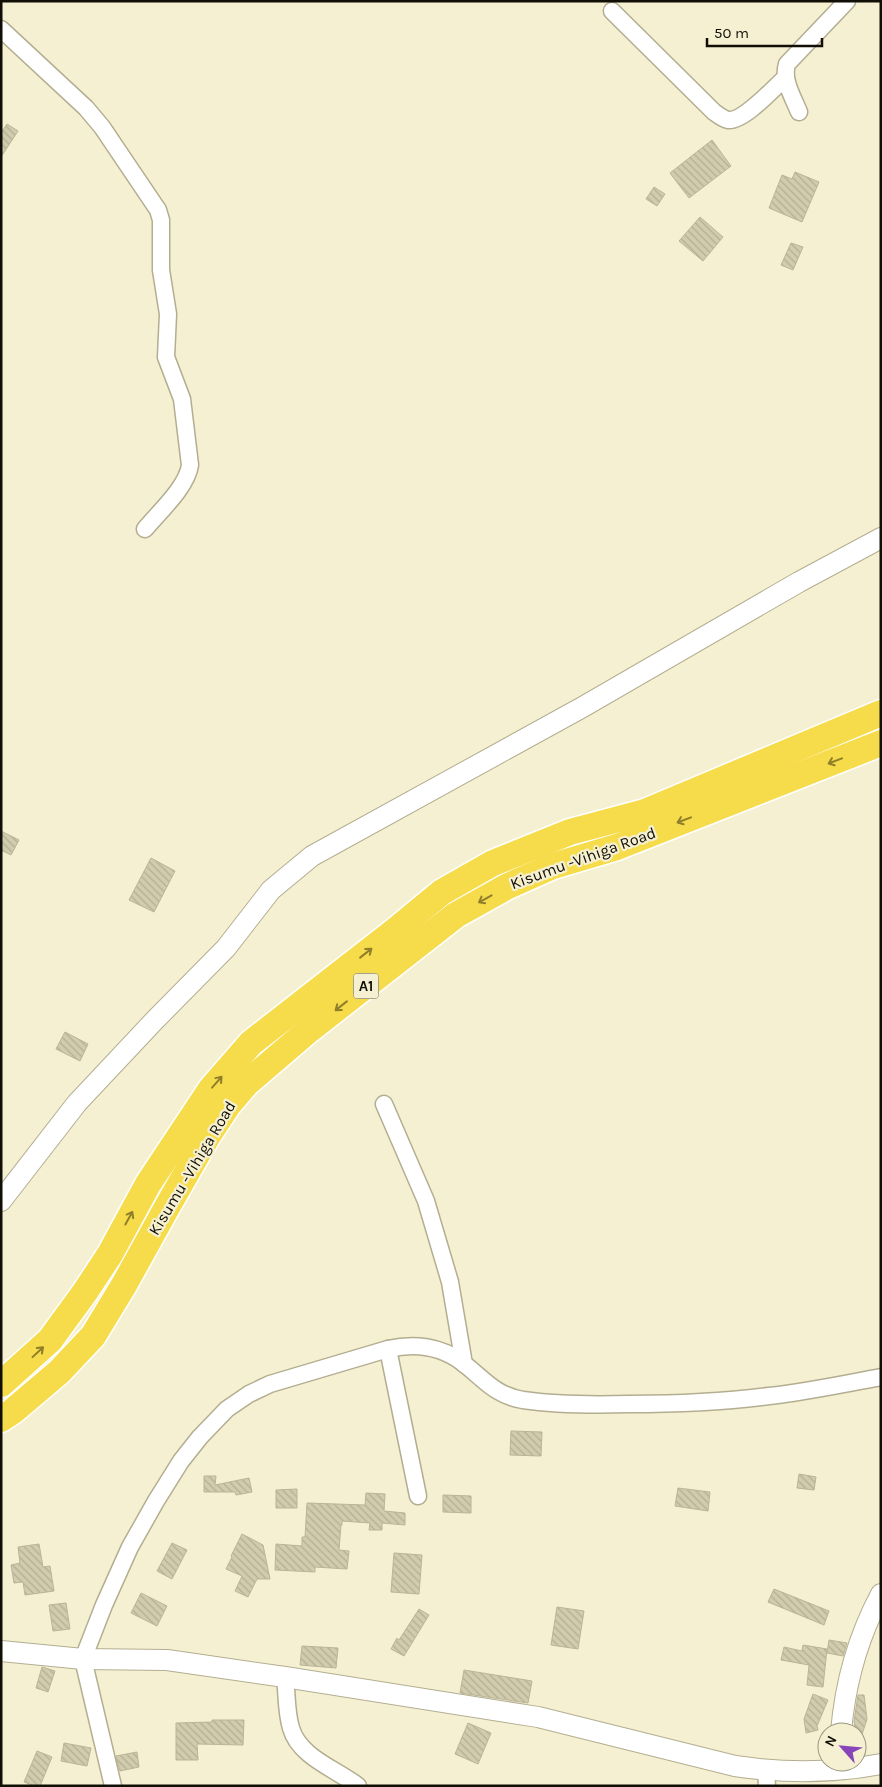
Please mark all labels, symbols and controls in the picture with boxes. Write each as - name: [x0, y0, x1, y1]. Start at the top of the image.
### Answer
- scale bar: [707, 15, 822, 47]
- text: 50 m: [714, 24, 749, 42]
- one-way arrow: [828, 757, 844, 766]
- one-way arrow: [677, 816, 692, 825]
- street label: Kisumu -Vihiga Road: [508, 823, 658, 893]
- one-way arrow: [478, 894, 492, 904]
- one-way arrow: [359, 948, 372, 959]
- road number: A1: [354, 974, 378, 998]
- one-way arrow: [334, 1000, 347, 1011]
- one-way arrow: [211, 1075, 223, 1088]
- street label: Kisumu -Vihiga Road: [144, 1097, 240, 1239]
- one-way arrow: [124, 1211, 134, 1226]
- one-way arrow: [31, 1346, 44, 1358]
- north arrow: [817, 1722, 867, 1772]
- text: N: [821, 1733, 841, 1750]

